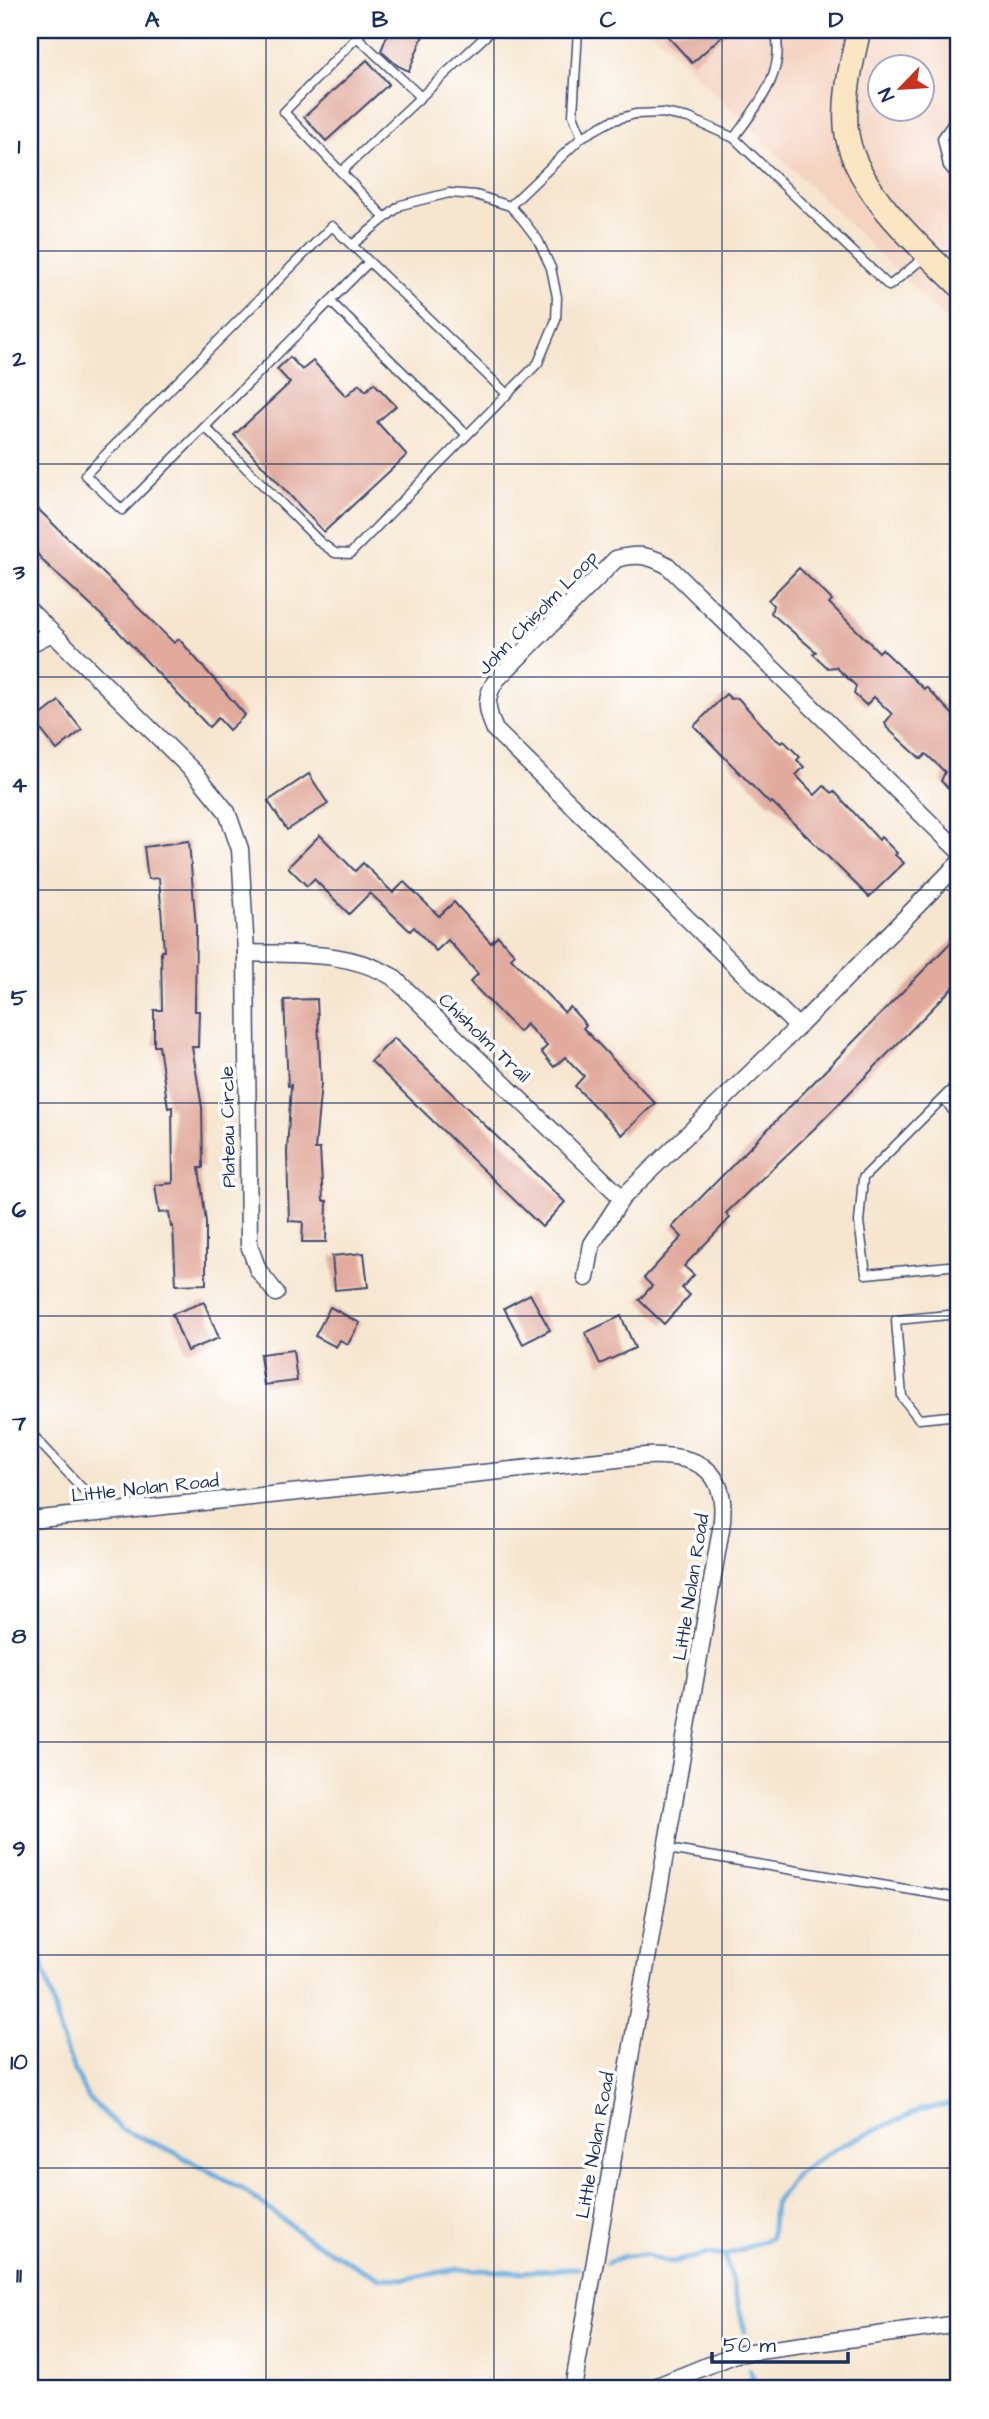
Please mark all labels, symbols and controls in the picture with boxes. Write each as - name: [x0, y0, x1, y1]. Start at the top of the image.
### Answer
- text: A: [145, 4, 160, 36]
- text: B: [372, 4, 389, 36]
- text: C: [600, 4, 617, 36]
- text: D: [829, 4, 844, 36]
- north arrow: [866, 52, 936, 122]
- text: N: [872, 83, 902, 106]
- text: 1: [18, 130, 21, 162]
- text: 2: [11, 343, 26, 375]
- street label: John Chisolm Loop: [472, 544, 605, 681]
- text: 3: [12, 556, 25, 588]
- text: 4: [11, 769, 27, 801]
- text: 5: [11, 982, 28, 1014]
- street label: Chisholm Trail: [432, 987, 536, 1089]
- street label: Plateau Circle: [214, 1066, 243, 1188]
- text: 6: [12, 1194, 27, 1226]
- text: 7: [11, 1407, 27, 1439]
- street label: Little Nolan Road: [70, 1467, 221, 1510]
- street label: Little Nolan Road: [667, 1512, 716, 1663]
- text: 8: [12, 1620, 27, 1652]
- text: 9: [12, 1833, 26, 1865]
- text: 10: [10, 2046, 28, 2078]
- street label: Little Nolan Road: [569, 2070, 622, 2221]
- text: 11: [16, 2259, 22, 2291]
- scale bar: [712, 2321, 849, 2365]
- text: 50 m: [723, 2331, 777, 2360]

